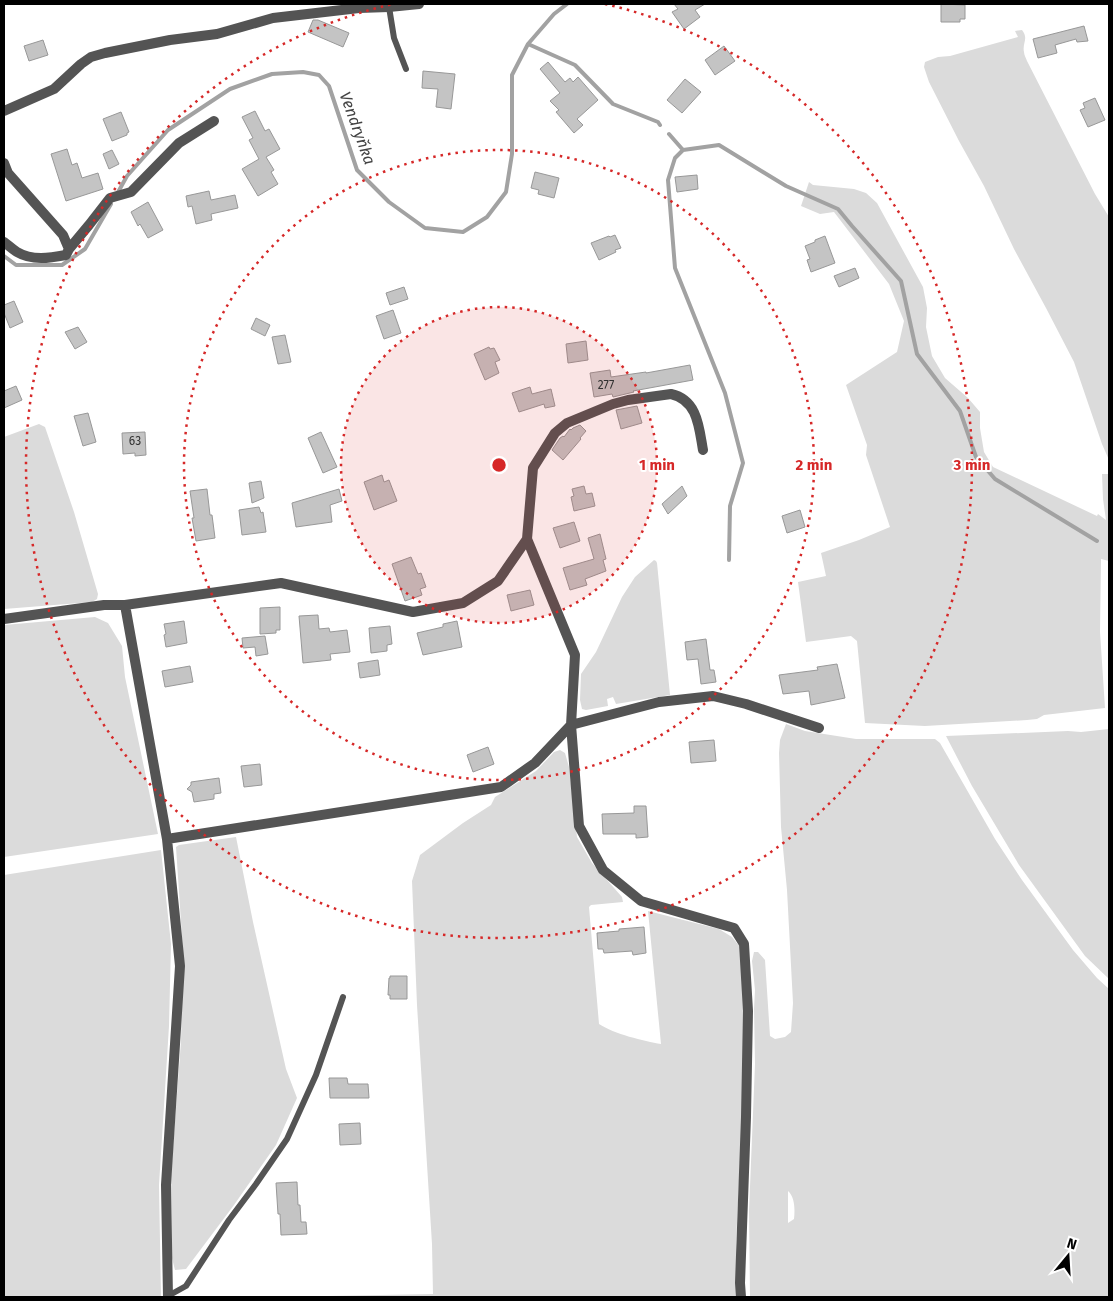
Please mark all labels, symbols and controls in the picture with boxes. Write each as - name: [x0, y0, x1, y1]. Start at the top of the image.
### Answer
- water label: Vendryňka: [336, 89, 380, 167]
- house number: 277: [598, 378, 614, 392]
- house number: 63: [129, 434, 141, 448]
- centre of rings: [490, 456, 508, 474]
- text: 1 min: [639, 456, 675, 474]
- text: 2 min: [796, 456, 832, 474]
- text: 3 min: [953, 456, 990, 474]
- north arrow: [1043, 1231, 1093, 1281]
- text: N: [1065, 1235, 1079, 1254]

